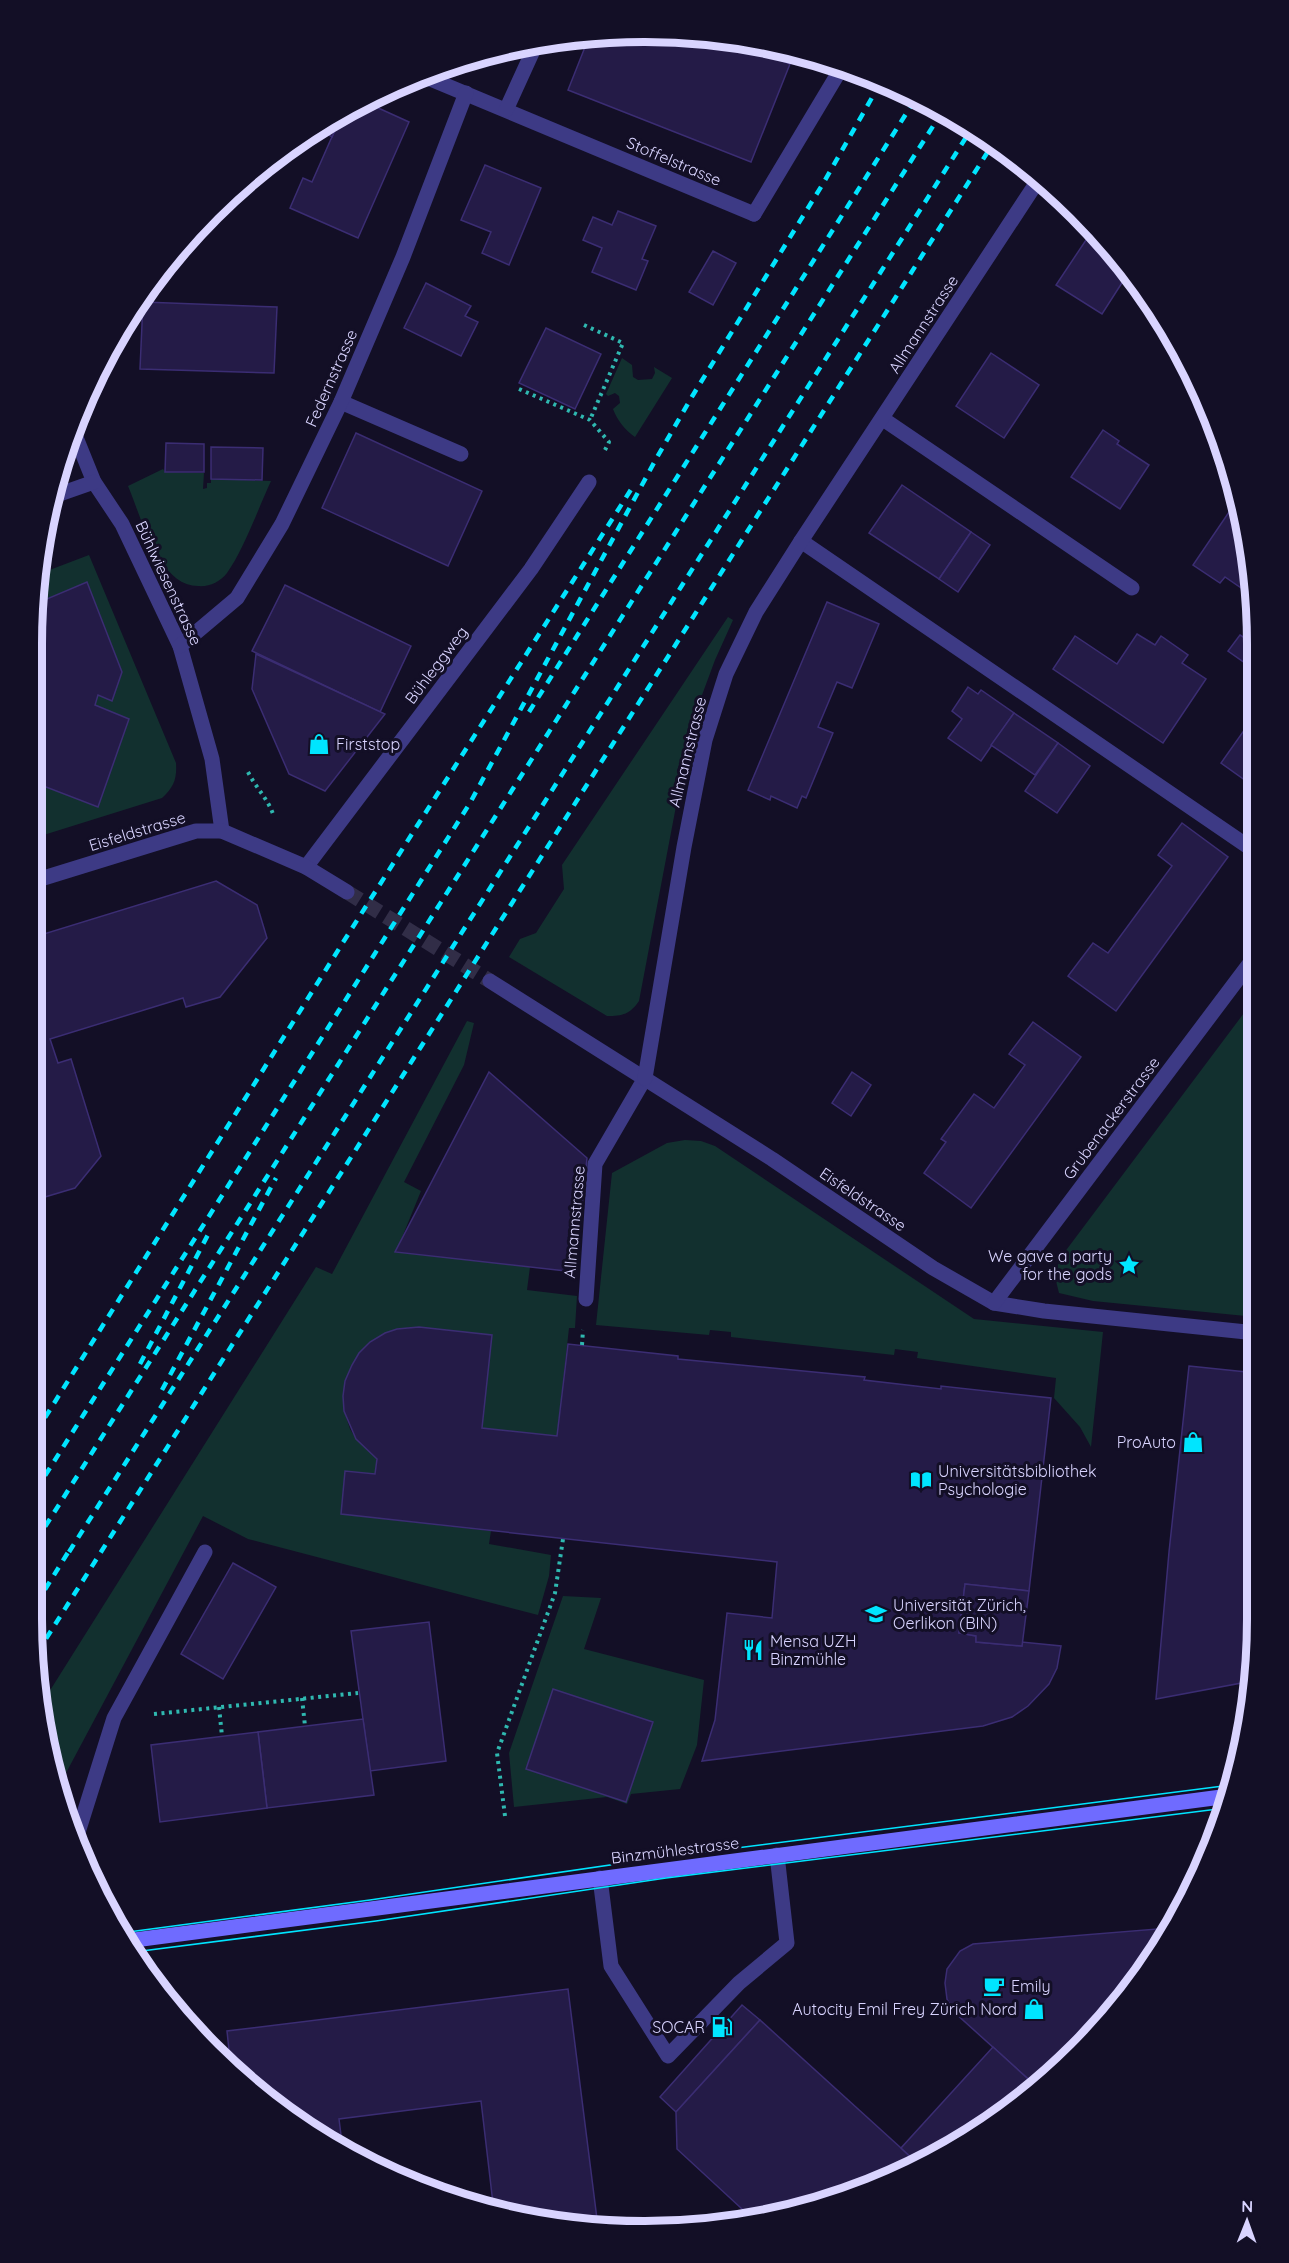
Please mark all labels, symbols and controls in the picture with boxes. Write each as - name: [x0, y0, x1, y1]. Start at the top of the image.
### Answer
- street label: Stoffelstrasse: [624, 132, 724, 190]
- street label: Allmannstrasse: [884, 271, 962, 377]
- street label: Federnstrasse: [301, 326, 361, 430]
- street label: Bühlwiesenstrasse: [131, 518, 207, 648]
- street label: Bühleggweg: [400, 622, 472, 708]
- street label: Allmannstrasse: [664, 695, 710, 809]
- shop icon: Firststop: [307, 732, 331, 756]
- place label: Firststop: [336, 734, 400, 754]
- street label: Eisfeldstrasse: [86, 807, 188, 855]
- street label: Grubenackerstrasse: [1058, 1053, 1164, 1183]
- street label: Eisfeldstrasse: [816, 1163, 910, 1235]
- street label: Allmannstrasse: [559, 1165, 589, 1279]
- place label: We gave a party for the gods: [988, 1246, 1112, 1284]
- place icon: We gave a party for the gods: [1117, 1253, 1141, 1277]
- shop icon: ProAuto: [1181, 1430, 1205, 1454]
- place label: ProAuto: [1117, 1432, 1176, 1452]
- place label: Universitätsbibliothek Psychologie: [938, 1461, 1097, 1499]
- library icon: Universitätsbibliothek Psychologie: [909, 1468, 933, 1492]
- place label: Universität Zürich, Oerlikon (BIN): [893, 1595, 1026, 1633]
- school or university icon: Universität Zürich, Oerlikon (BIN): [864, 1602, 888, 1626]
- place label: Mensa UZH Binzmühle: [770, 1631, 856, 1669]
- restaurant icon: Mensa UZH Binzmühle: [741, 1638, 765, 1662]
- street label: Binzmühlestrasse: [610, 1832, 740, 1868]
- cafe icon: Emily: [982, 1974, 1006, 1998]
- place label: Emily: [1011, 1976, 1051, 1996]
- shop icon: Autocity Emil Frey Zürich Nord: [1022, 1997, 1046, 2021]
- place label: Autocity Emil Frey Zürich Nord: [792, 1999, 1017, 2019]
- fuel station icon: SOCAR: [710, 2015, 734, 2039]
- place label: SOCAR: [652, 2017, 705, 2037]
- north arrow: [1217, 2191, 1277, 2251]
- text: N: [1241, 2196, 1253, 2216]

